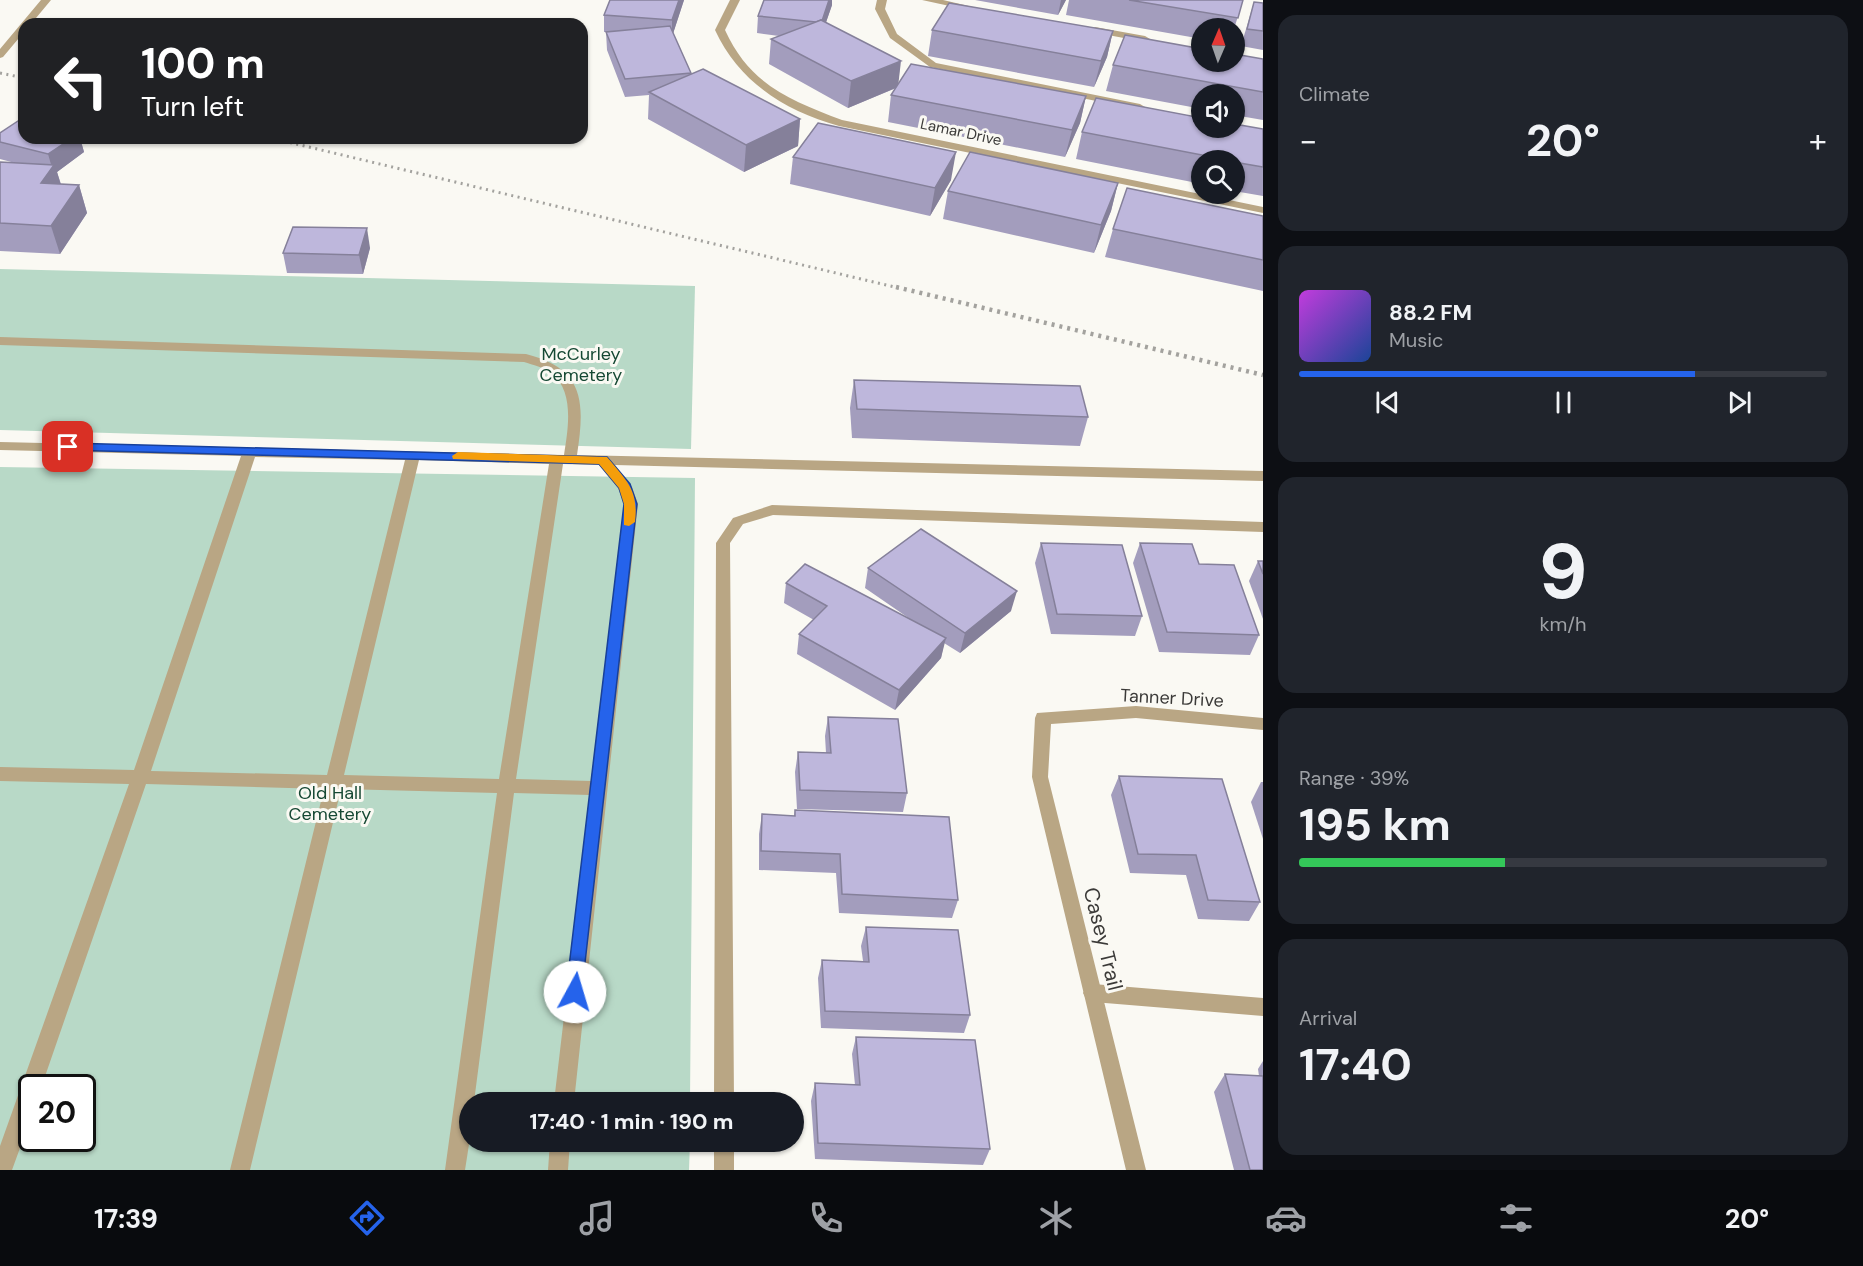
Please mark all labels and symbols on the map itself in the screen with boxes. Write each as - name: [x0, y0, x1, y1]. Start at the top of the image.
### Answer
- north arrow: [1191, 18, 1245, 72]
- street label: Lamar Drive: [918, 114, 1004, 150]
- park label: McCurley Cemetery: [540, 342, 622, 387]
- pin: [42, 421, 93, 472]
- street label: Tanner Drive: [1120, 683, 1224, 713]
- park label: Old Hall Cemetery: [289, 781, 371, 826]
- street label: Casey Trail: [1077, 885, 1129, 993]
- position arrow: [543, 960, 607, 1024]
- speed limit sign: 20: [18, 1074, 96, 1152]

